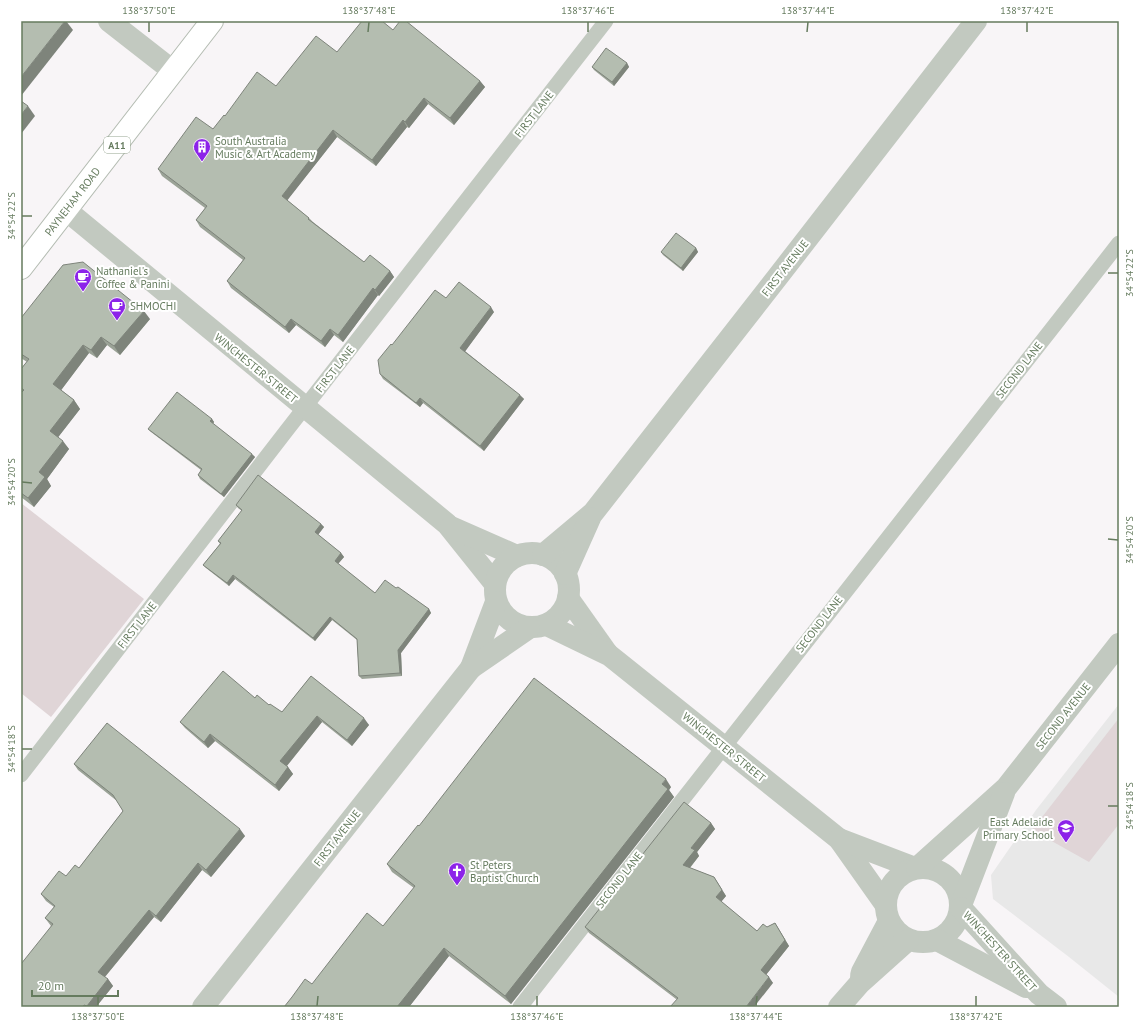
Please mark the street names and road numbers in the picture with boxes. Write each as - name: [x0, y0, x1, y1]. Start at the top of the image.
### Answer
- street label: FIRST LANE: [511, 88, 557, 140]
- road number: A11: [104, 137, 130, 153]
- street label: PAYNEHAM ROAD: [41, 164, 103, 239]
- street label: FIRST AVENUE: [759, 237, 812, 299]
- street label: WINCHESTER STREET: [212, 330, 300, 406]
- street label: SECOND LANE: [992, 339, 1046, 401]
- street label: FIRST LANE: [312, 343, 358, 395]
- street label: SECOND LANE: [792, 593, 846, 655]
- street label: FIRST LANE: [114, 599, 160, 651]
- street label: SECOND AVENUE: [1033, 680, 1094, 752]
- street label: WINCHESTER STREET: [680, 709, 768, 785]
- street label: FIRST AVENUE: [311, 807, 364, 869]
- street label: SECOND LANE: [592, 849, 646, 911]
- street label: WINCHESTER STREET: [960, 908, 1040, 994]

